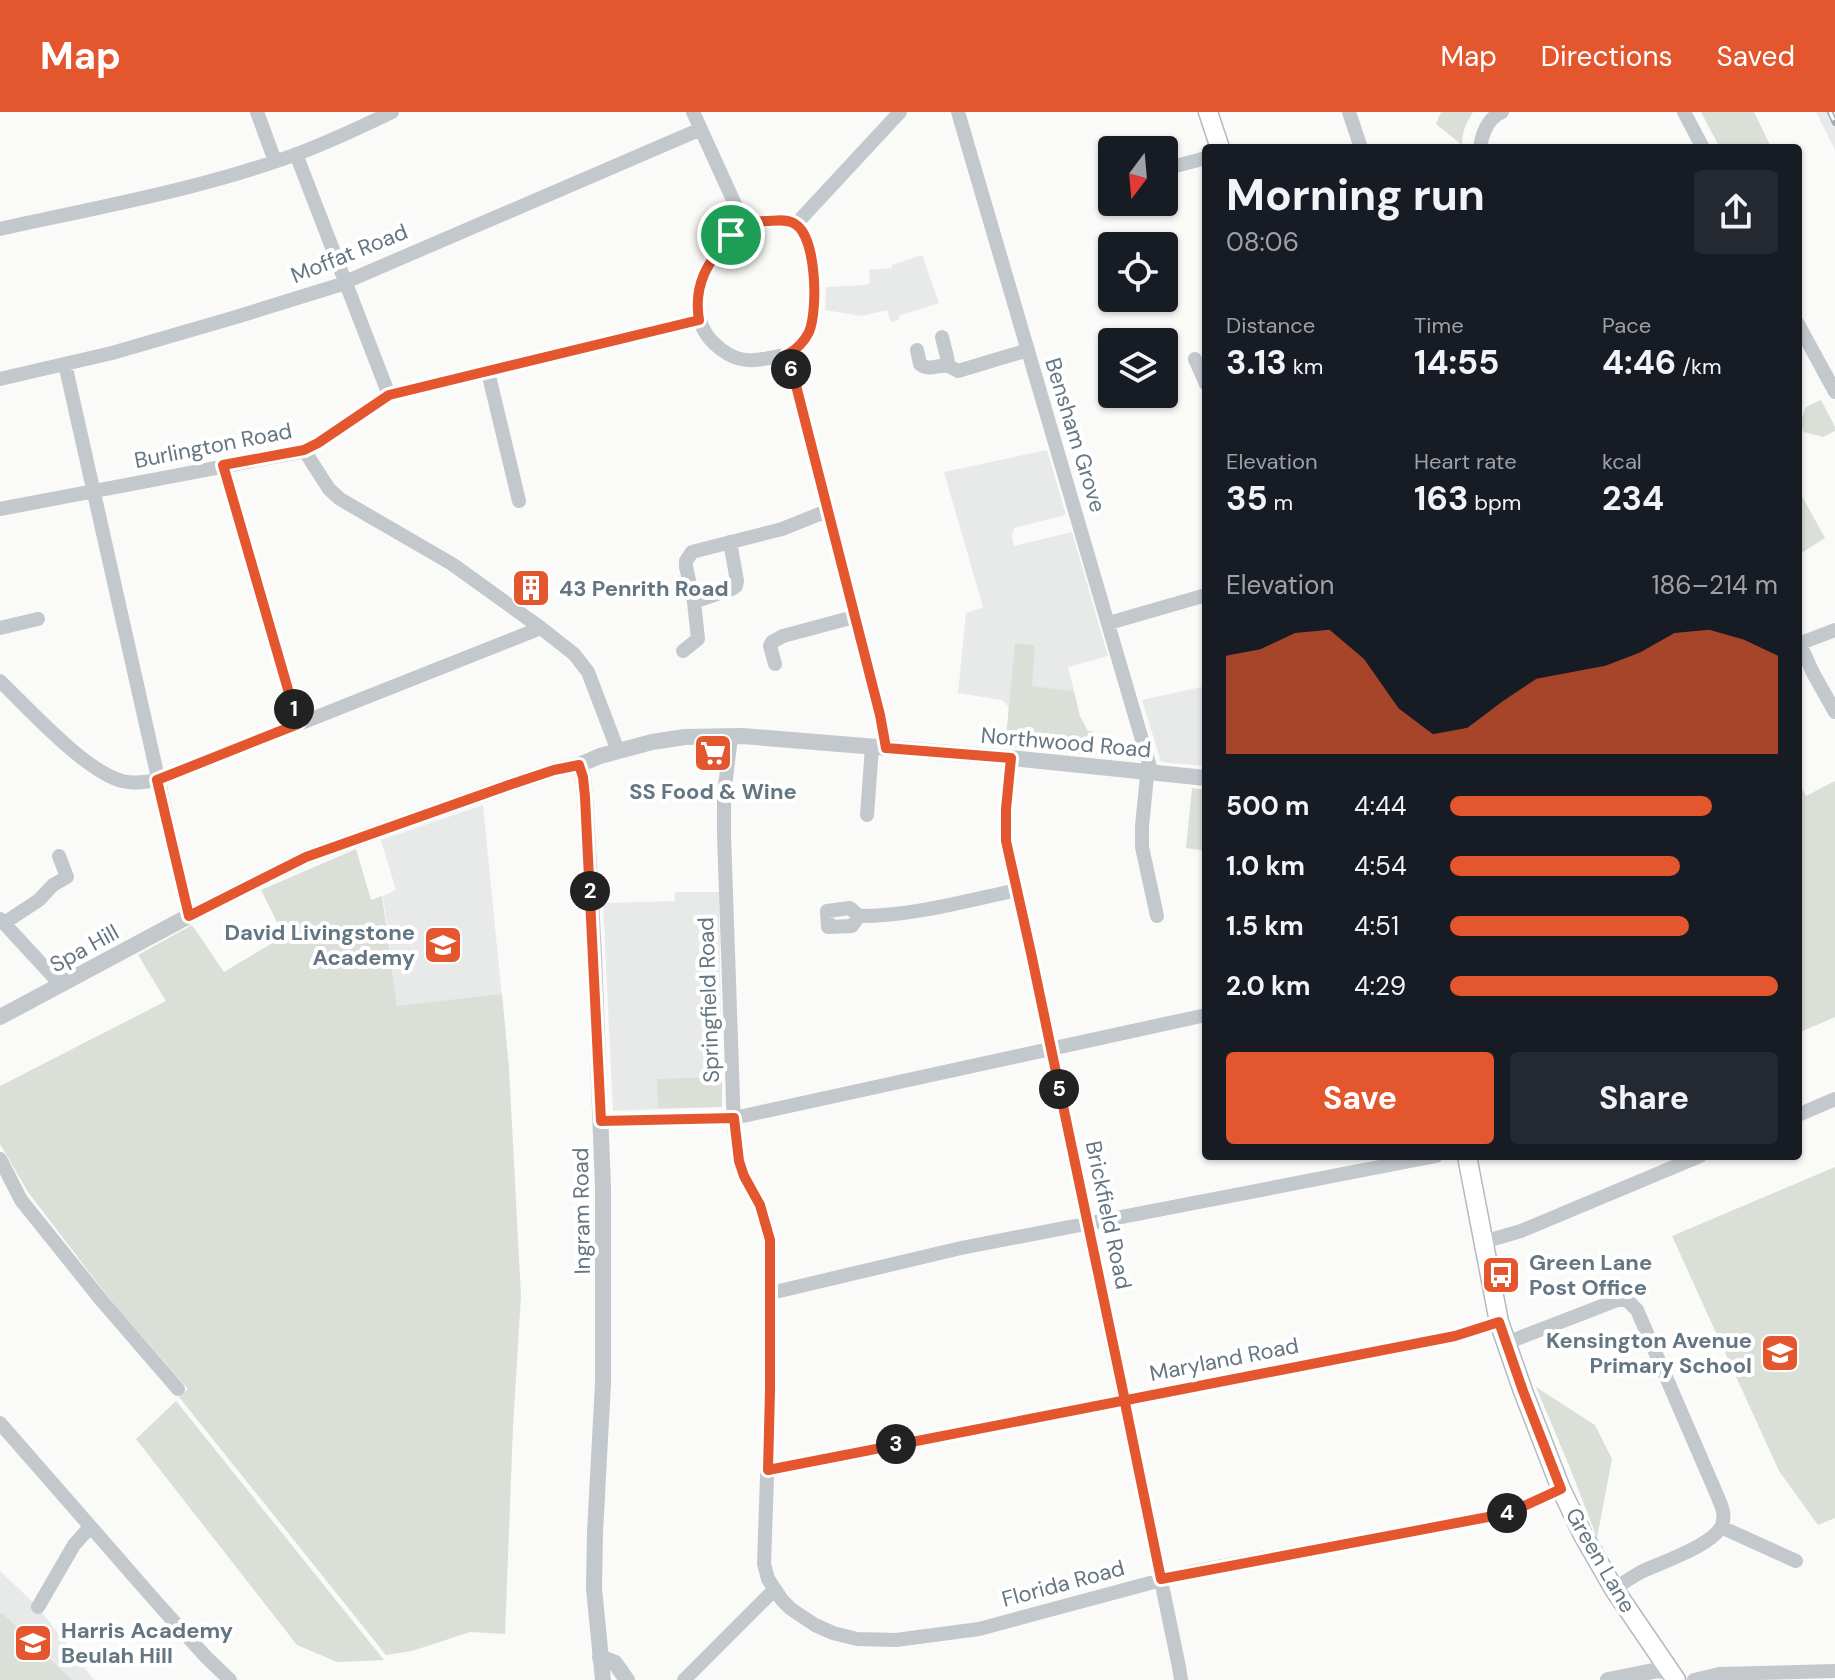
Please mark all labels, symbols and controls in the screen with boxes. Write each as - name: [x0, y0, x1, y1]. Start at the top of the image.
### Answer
- text: Map: [40, 31, 121, 81]
- text: Map: [1440, 38, 1497, 75]
- text: Directions: [1541, 38, 1673, 75]
- text: Saved: [1717, 38, 1795, 75]
- north arrow: [1098, 136, 1178, 216]
- map controls: [1098, 136, 1178, 408]
- text: Morning run: [1226, 166, 1485, 224]
- button: share: [1694, 170, 1778, 254]
- pin: [697, 201, 765, 269]
- icon: arrive: [709, 213, 753, 257]
- street label: Moffat Road: [287, 217, 412, 290]
- text: 08:06: [1226, 225, 1299, 259]
- button: locate: [1098, 232, 1178, 312]
- text: Distance: [1226, 311, 1315, 340]
- text: Time: [1414, 311, 1464, 340]
- text: Pace: [1602, 311, 1651, 340]
- button: layers: [1098, 328, 1178, 408]
- text: 3.13: [1226, 340, 1287, 385]
- text: 14:55: [1414, 340, 1499, 385]
- text: 4:46: [1602, 340, 1676, 385]
- pin: 6: [771, 349, 811, 389]
- text: km: [1287, 352, 1323, 381]
- text: /km: [1676, 352, 1722, 381]
- text: 6: [784, 354, 798, 383]
- street label: Bensham Grove: [1038, 354, 1113, 516]
- street label: Burlington Road: [132, 416, 294, 475]
- text: Elevation: [1226, 447, 1318, 476]
- text: Heart rate: [1414, 447, 1517, 476]
- text: kcal: [1602, 447, 1642, 476]
- text: 35: [1226, 476, 1268, 521]
- text: 163: [1414, 476, 1468, 521]
- text: 234: [1602, 476, 1664, 521]
- text: m: [1268, 488, 1293, 517]
- text: bpm: [1468, 488, 1521, 517]
- building icon: 43 Penrith Road: [510, 567, 552, 609]
- text: Elevation: [1226, 568, 1334, 602]
- text: 186–214 m: [1651, 568, 1778, 602]
- place label: 43 Penrith Road: [559, 574, 729, 603]
- pin: 1: [274, 689, 314, 729]
- text: 1: [290, 694, 298, 723]
- street label: Northwood Road: [980, 721, 1152, 764]
- supermarket icon: SS Food & Wine: [692, 732, 734, 774]
- place label: SS Food & Wine: [629, 777, 797, 806]
- text: 500 m: [1226, 789, 1309, 823]
- text: 4:44: [1354, 789, 1407, 823]
- text: 1.0 km: [1226, 849, 1305, 883]
- text: 4:54: [1354, 849, 1407, 883]
- pin: 2: [570, 871, 610, 911]
- text: 2: [584, 876, 596, 905]
- text: 1.5 km: [1226, 909, 1304, 943]
- text: 4:51: [1354, 909, 1399, 943]
- street label: Springfield Road: [691, 917, 726, 1083]
- street label: Spa Hill: [45, 918, 124, 979]
- place label: David Livingstone Academy: [225, 918, 415, 972]
- school or university icon: David Livingstone Academy: [422, 924, 464, 966]
- text: 2.0 km: [1226, 969, 1310, 1003]
- text: 4:29: [1354, 969, 1406, 1003]
- button: Save: [1226, 1052, 1494, 1144]
- button: Share: [1510, 1052, 1778, 1144]
- pin: 5: [1039, 1069, 1079, 1109]
- text: 5: [1052, 1074, 1066, 1103]
- street label: Brickfield Road: [1079, 1138, 1138, 1292]
- street label: Ingram Road: [566, 1147, 597, 1275]
- place label: Green Lane Post Office: [1529, 1248, 1652, 1302]
- bus stop icon: Green Lane Post Office: [1480, 1254, 1522, 1296]
- place label: Kensington Avenue Primary School: [1546, 1326, 1752, 1380]
- street label: Maryland Road: [1147, 1331, 1301, 1388]
- school or university icon: Kensington Avenue Primary School: [1759, 1332, 1801, 1374]
- pin: 3: [876, 1424, 916, 1464]
- text: 3: [889, 1429, 903, 1458]
- pin: 4: [1487, 1493, 1527, 1533]
- text: 4: [1500, 1498, 1514, 1527]
- street label: Green Lane: [1559, 1503, 1642, 1618]
- street label: Florida Road: [999, 1553, 1128, 1614]
- place label: Harris Academy Beulah Hill: [61, 1616, 233, 1670]
- school or university icon: Harris Academy Beulah Hill: [12, 1622, 54, 1664]

